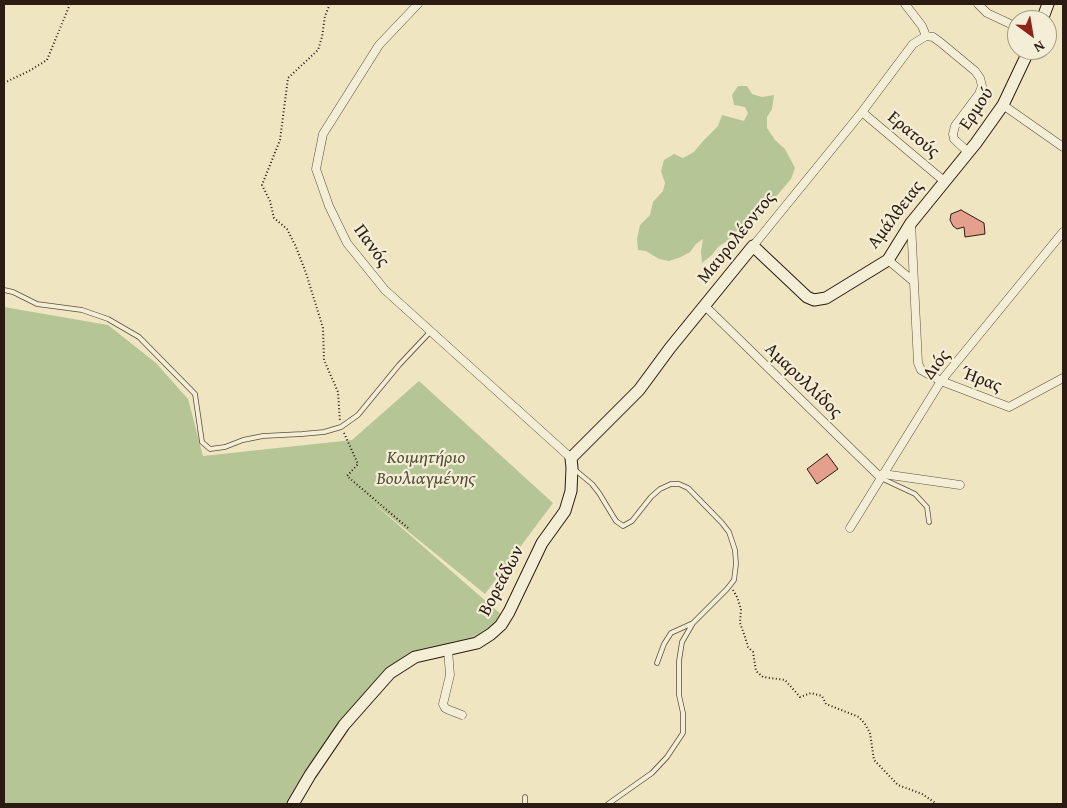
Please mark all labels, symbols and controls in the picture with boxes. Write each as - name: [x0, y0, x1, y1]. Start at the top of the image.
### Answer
- north arrow: [1007, 10, 1057, 60]
- text: N: [1030, 36, 1049, 58]
- street label: Ερμού: [955, 84, 999, 134]
- street label: Ερατούς: [883, 107, 943, 163]
- street label: Αμάλθειας: [863, 177, 929, 253]
- street label: Μαυρολέοντος: [693, 188, 781, 288]
- street label: Πανός: [348, 220, 394, 272]
- street label: Αμαρυλλίδος: [760, 339, 846, 423]
- street label: Διός: [919, 346, 955, 384]
- street label: Ήρας: [957, 362, 1005, 398]
- park label: Κοιμητήριο Βουλιαγμένης: [377, 447, 475, 489]
- street label: Βορεάδων: [474, 542, 530, 620]

